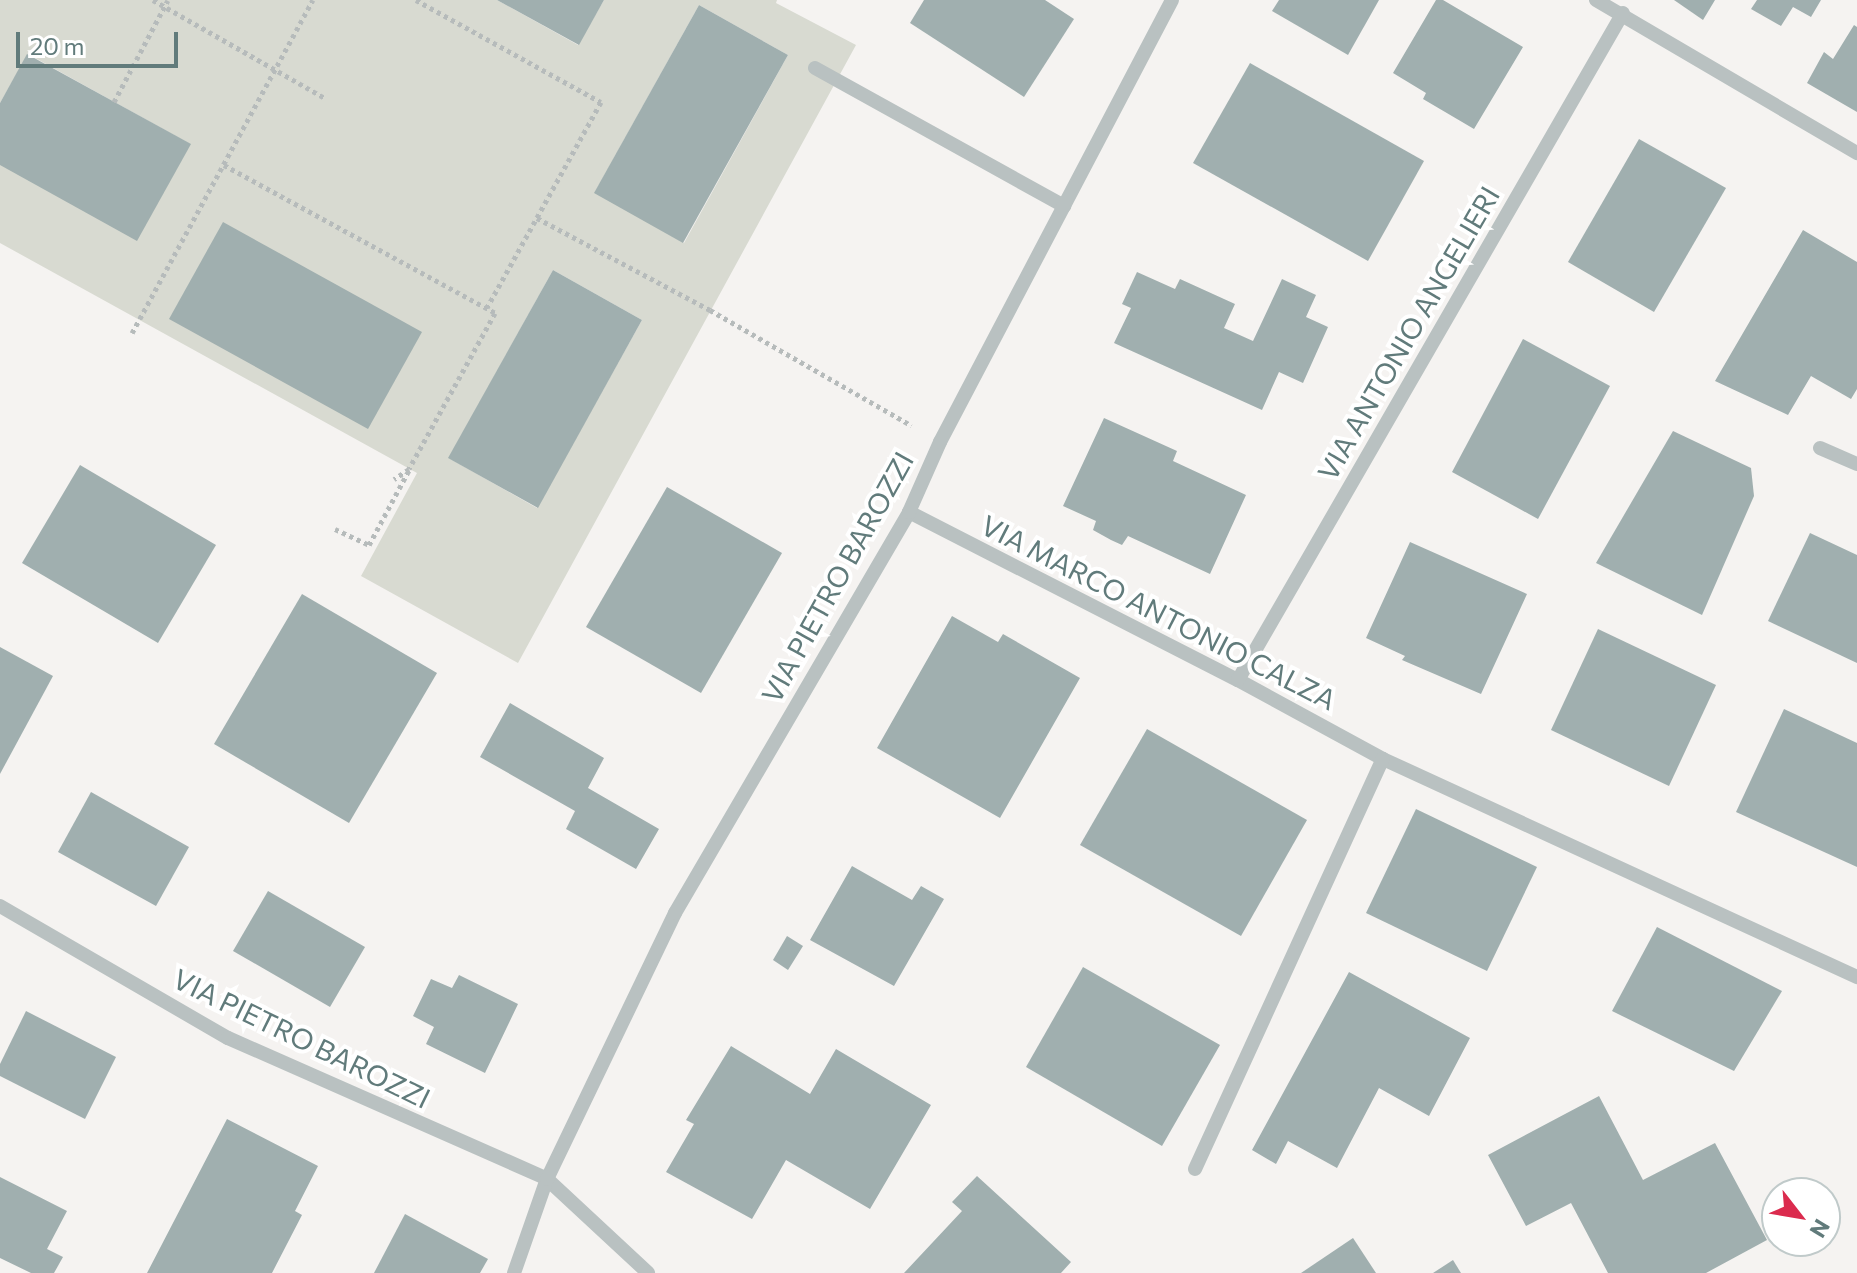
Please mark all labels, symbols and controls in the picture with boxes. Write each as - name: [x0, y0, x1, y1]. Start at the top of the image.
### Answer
- scale bar: [20, 16, 182, 66]
- text: 20 m: [30, 31, 84, 60]
- street label: VIA ANTONIO ANGELIERI: [1310, 180, 1506, 486]
- street label: VIA PIETRO BAROZZI: [754, 446, 920, 708]
- street label: VIA MARCO ANTONIO CALZA: [976, 508, 1342, 716]
- street label: VIA PIETRO BAROZZI: [168, 961, 436, 1115]
- north arrow: [1761, 1177, 1841, 1257]
- text: N: [1804, 1215, 1836, 1243]

